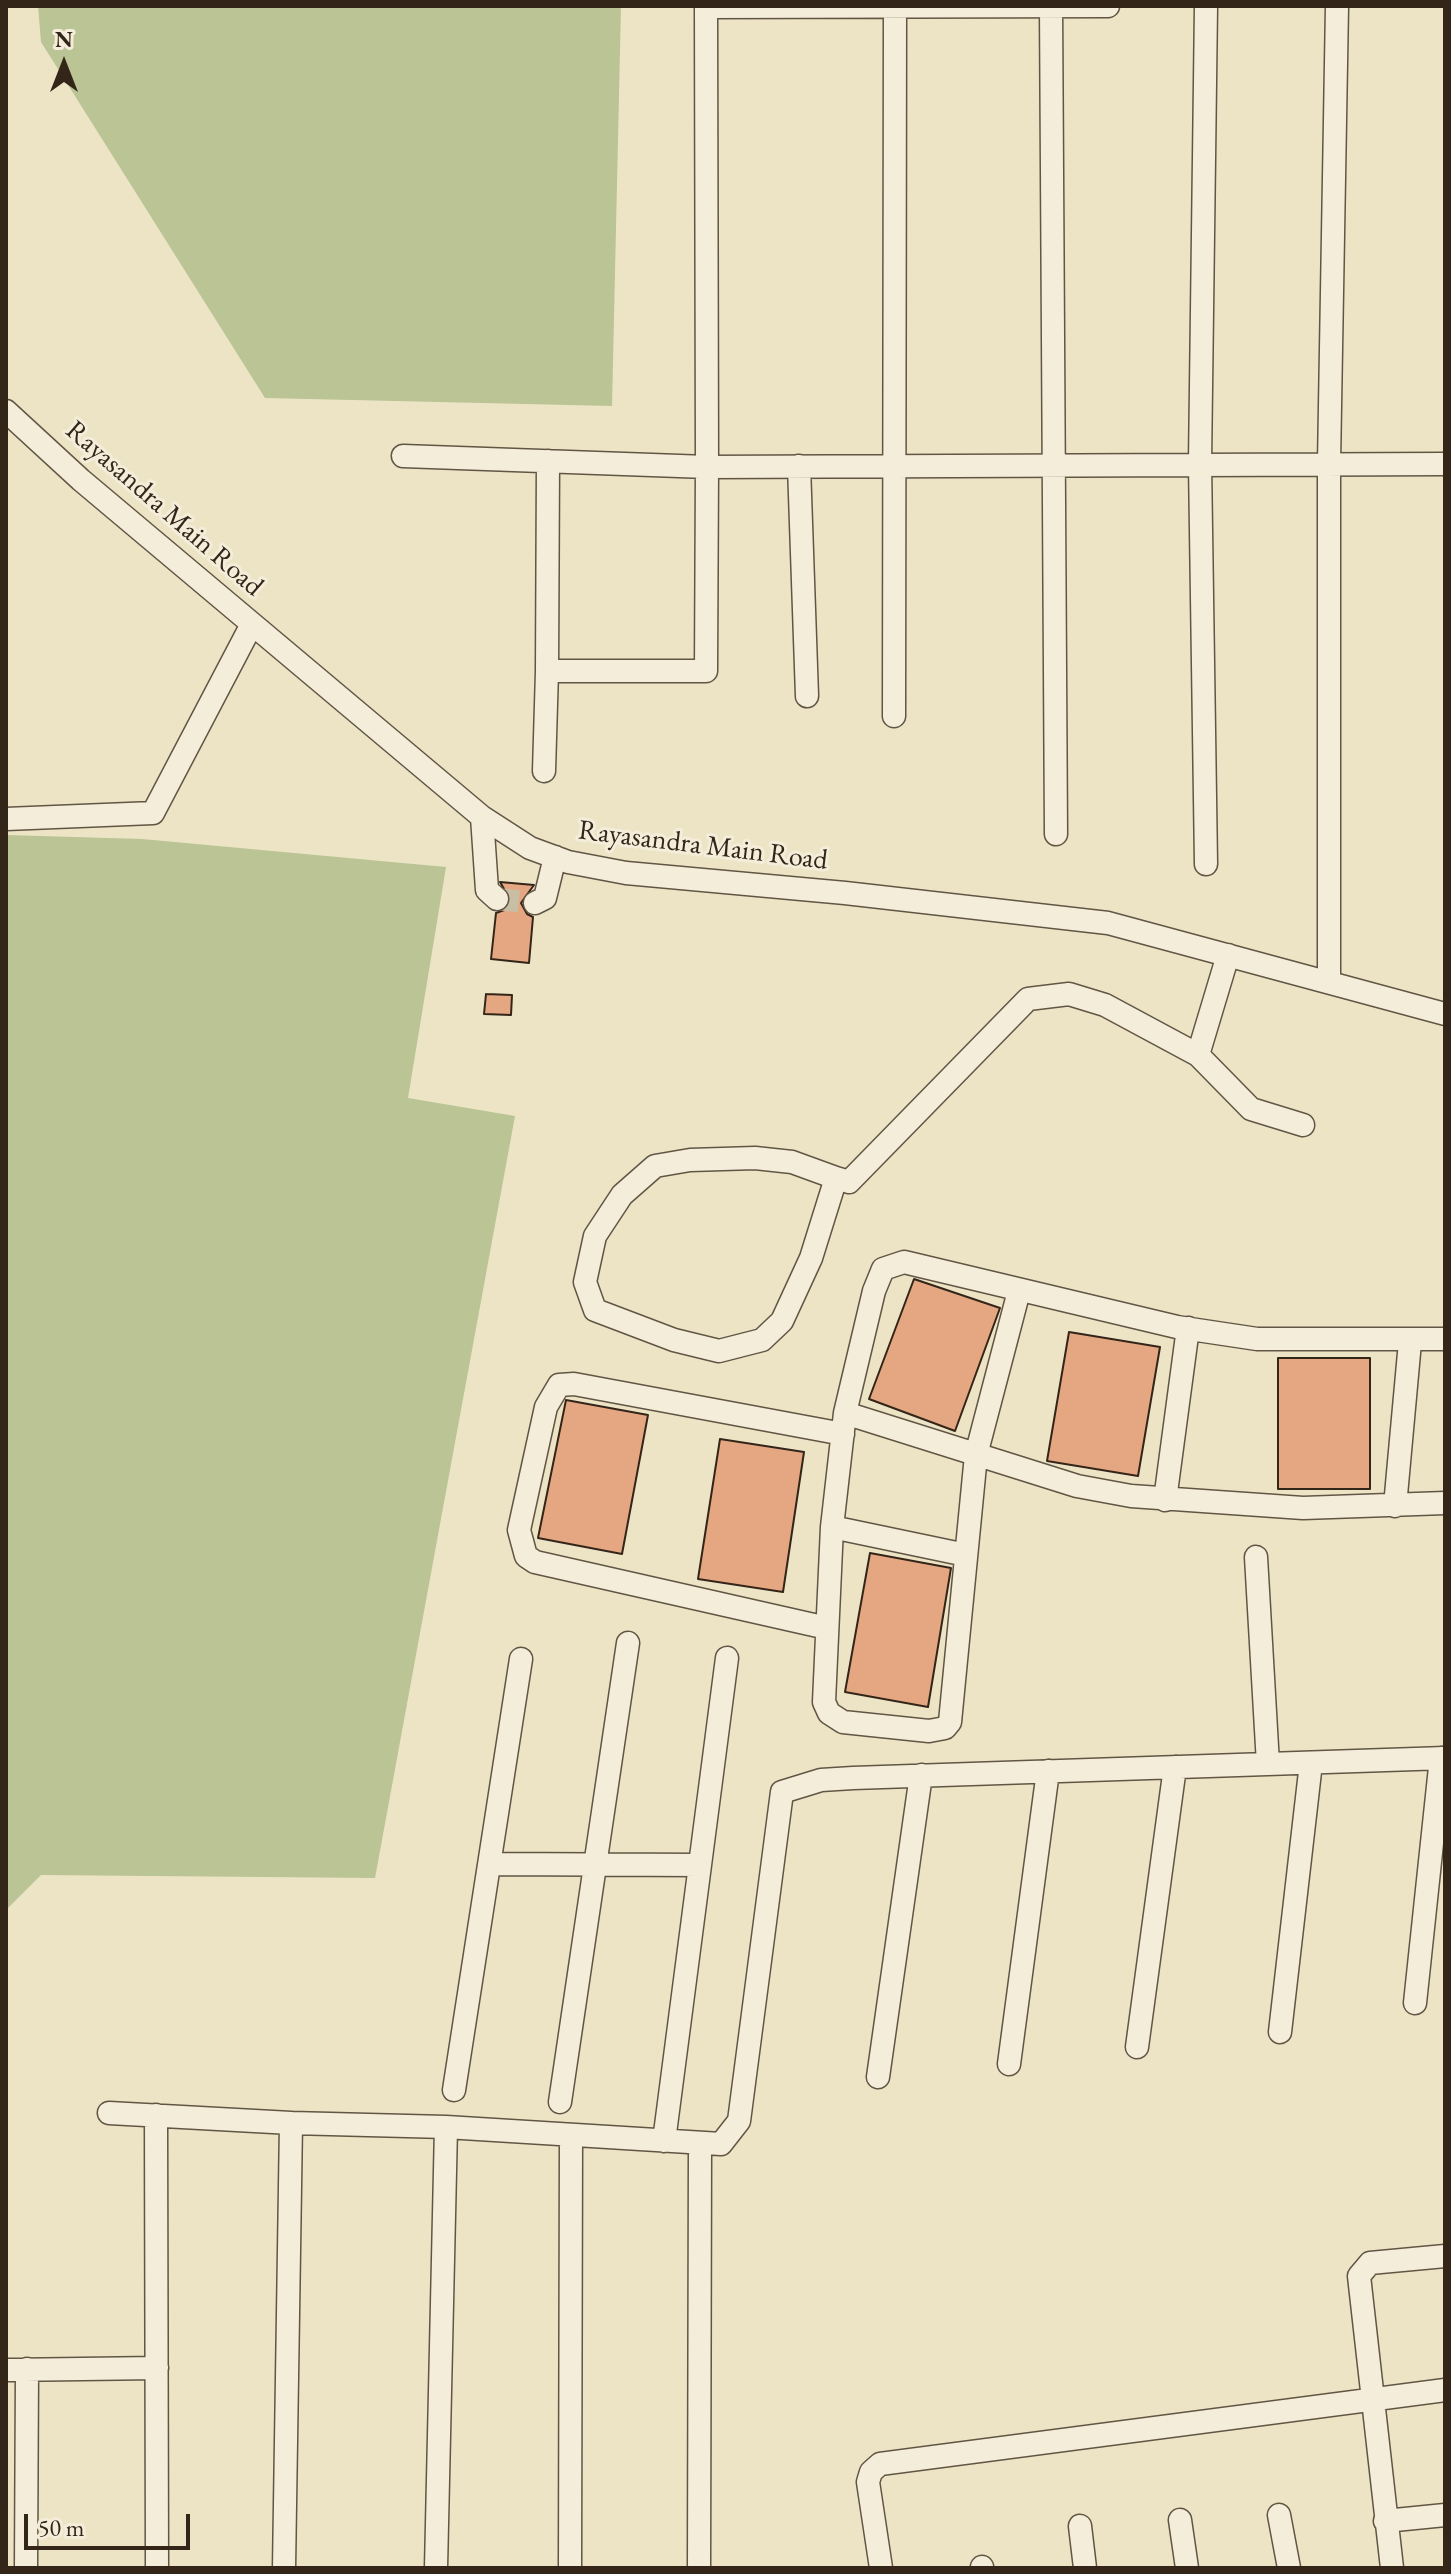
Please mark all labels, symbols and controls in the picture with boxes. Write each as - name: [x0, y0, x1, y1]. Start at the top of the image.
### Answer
- north arrow: [24, 24, 104, 104]
- text: N: [55, 25, 73, 54]
- street label: Rayasandra Main Road: [58, 414, 270, 604]
- street label: Rayasandra Main Road: [576, 814, 830, 878]
- scale bar: [28, 2498, 194, 2548]
- text: 50 m: [38, 2512, 85, 2543]

